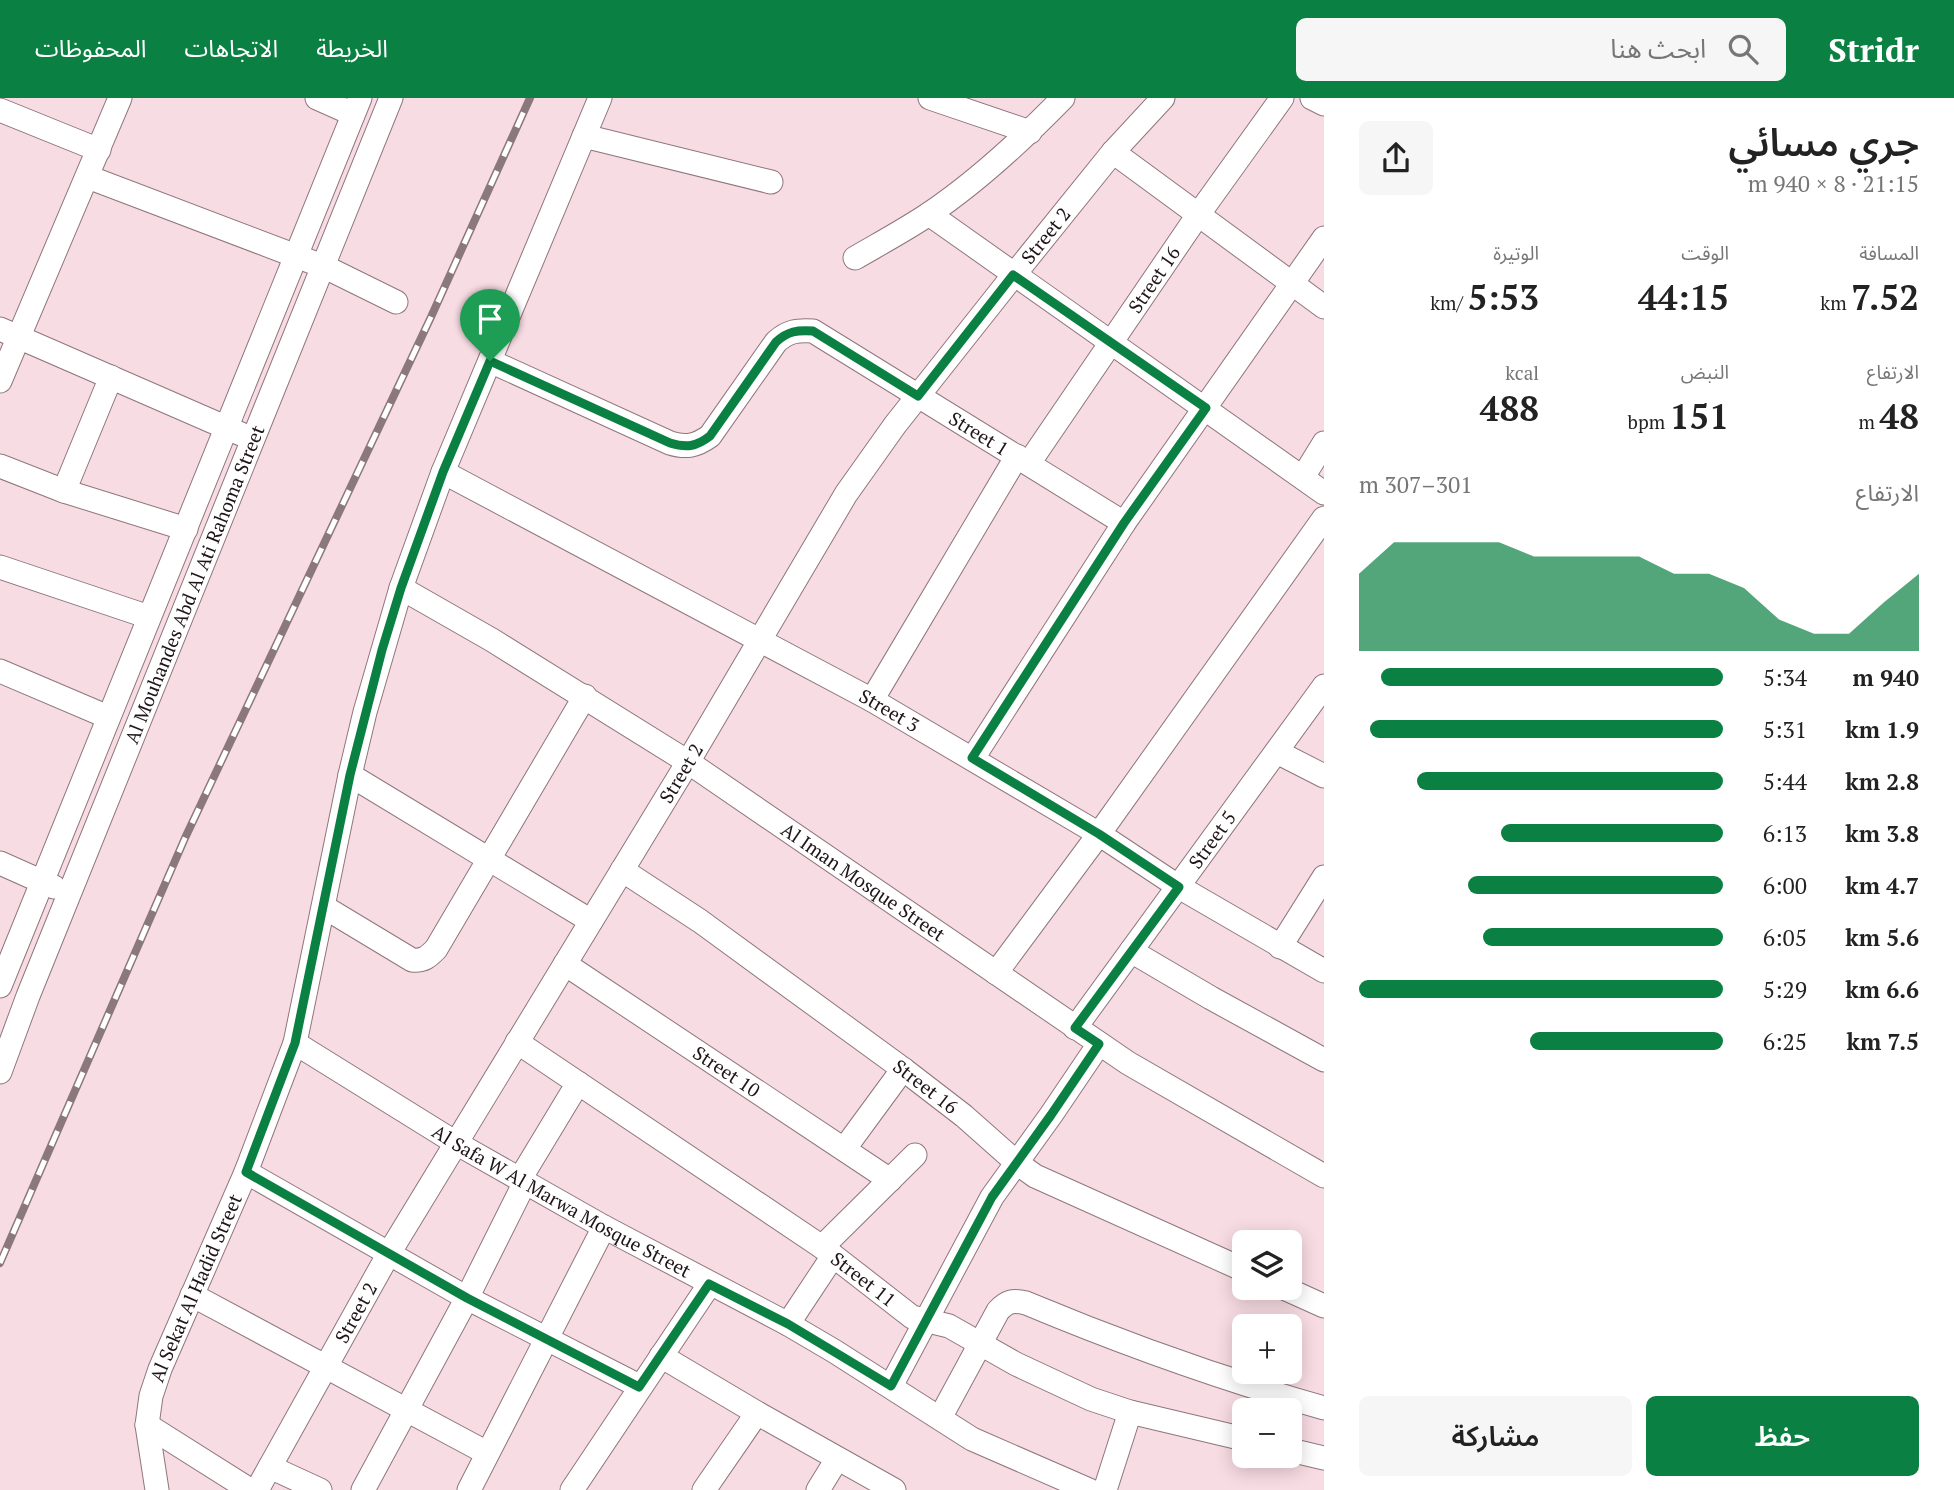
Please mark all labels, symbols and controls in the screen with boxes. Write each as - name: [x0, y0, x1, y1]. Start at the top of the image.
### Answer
- search box: [1296, 18, 1786, 81]
- text: Stridr: [1828, 28, 1919, 71]
- icon: search: [1724, 30, 1762, 68]
- text: ابحث هنا: [1610, 31, 1706, 65]
- text: المحفوظات: [35, 32, 146, 64]
- text: الاتجاهات: [184, 32, 278, 64]
- text: الخريطة: [316, 32, 388, 64]
- text: جري مسائي: [1729, 117, 1919, 167]
- button: share: [1359, 121, 1433, 195]
- text: 21:15 · 8 × 940 m: [1748, 168, 1919, 199]
- street label: Street 2: [1015, 202, 1076, 269]
- text: الوتيرة: [1493, 240, 1539, 265]
- text: الوقت: [1681, 240, 1729, 265]
- text: المسافة: [1859, 240, 1919, 265]
- street label: Street 16: [1122, 241, 1185, 318]
- text: 5:53: [1468, 274, 1539, 320]
- text: 44:15: [1638, 274, 1729, 320]
- text: 7.52: [1851, 274, 1919, 320]
- pin: [460, 289, 520, 361]
- text: /km: [1430, 290, 1468, 315]
- text: km: [1820, 290, 1851, 315]
- icon: arrive: [471, 300, 509, 338]
- text: النبض: [1681, 359, 1729, 384]
- text: الارتفاع: [1867, 359, 1919, 384]
- text: kcal: [1505, 360, 1539, 385]
- text: 488: [1480, 385, 1539, 431]
- text: 151: [1670, 393, 1729, 439]
- text: 48: [1879, 393, 1919, 439]
- street label: Street 1: [945, 405, 1014, 461]
- text: bpm: [1628, 409, 1670, 434]
- text: m: [1858, 409, 1879, 434]
- street label: Al Mouhandes Abd Al Ati Rahoma Street: [118, 421, 269, 747]
- text: 301–307 m: [1359, 469, 1472, 500]
- text: الارتفاع: [1856, 477, 1919, 508]
- text: 5:34: [1763, 662, 1807, 693]
- text: 940 m: [1853, 662, 1919, 693]
- street label: Street 3: [855, 683, 924, 737]
- text: 5:31: [1763, 714, 1807, 745]
- text: 1.9 km: [1845, 714, 1919, 745]
- street label: Street 2: [653, 739, 708, 807]
- text: 5:44: [1763, 766, 1807, 797]
- text: 2.8 km: [1845, 766, 1919, 797]
- street label: Street 5: [1182, 806, 1241, 873]
- street label: Al Iman Mosque Street: [777, 817, 950, 946]
- text: 6:13: [1763, 818, 1807, 849]
- text: 3.8 km: [1845, 818, 1919, 849]
- text: 6:00: [1763, 870, 1807, 901]
- text: 4.7 km: [1845, 870, 1919, 901]
- text: 6:05: [1763, 922, 1807, 953]
- text: 5.6 km: [1845, 922, 1919, 953]
- text: 5:29: [1763, 974, 1807, 1005]
- text: 6.6 km: [1845, 974, 1919, 1005]
- text: 6:25: [1763, 1026, 1807, 1057]
- text: 7.5 km: [1847, 1026, 1919, 1057]
- street label: Street 10: [688, 1040, 765, 1102]
- street label: Street 16: [888, 1053, 964, 1119]
- street label: Al Safa W Al Marwa Mosque Street: [428, 1118, 695, 1283]
- street label: Al Sekat Al Hadid Street: [144, 1190, 247, 1385]
- map controls: [1232, 1230, 1302, 1468]
- button: layers: [1232, 1230, 1302, 1300]
- street label: Street 11: [826, 1246, 901, 1312]
- street label: Street 2: [329, 1278, 382, 1347]
- button: +: [1232, 1314, 1302, 1384]
- button: مشاركة: [1359, 1396, 1632, 1476]
- button: حفظ: [1646, 1396, 1919, 1476]
- button: −: [1232, 1398, 1302, 1468]

